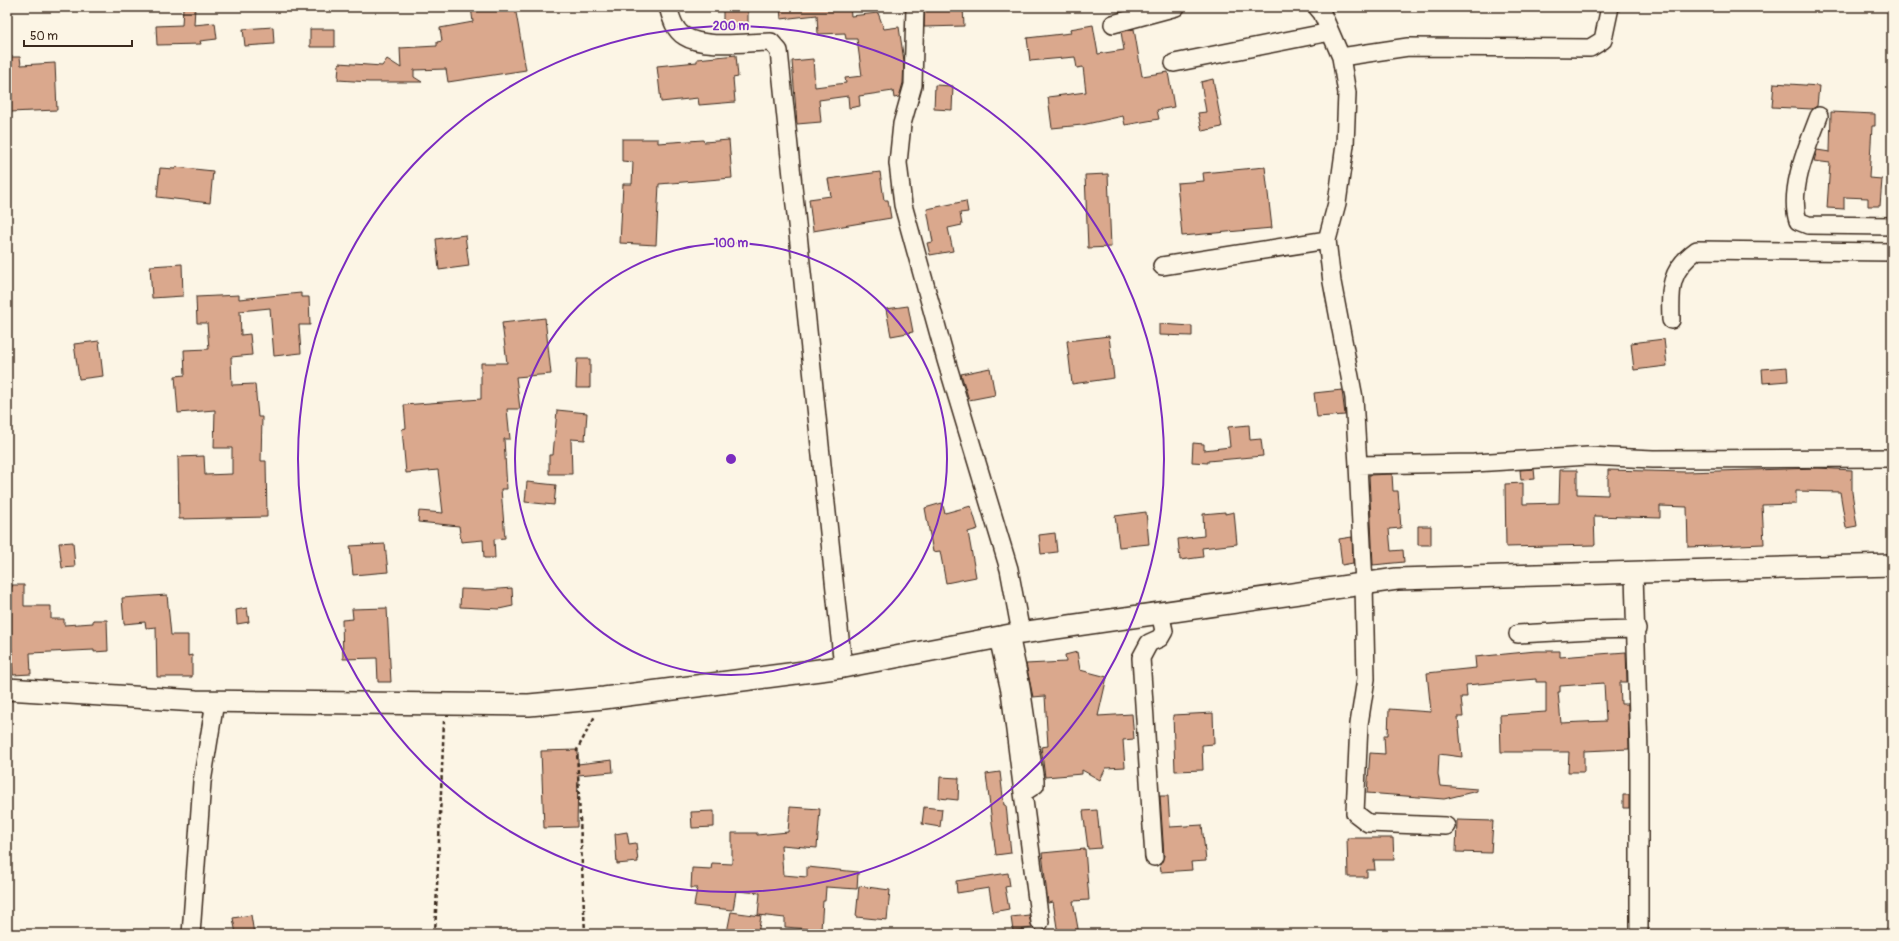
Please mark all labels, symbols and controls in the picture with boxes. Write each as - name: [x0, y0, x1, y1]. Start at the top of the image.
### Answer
- text: 200 m: [713, 19, 750, 34]
- scale bar: [24, 22, 132, 48]
- text: 50 m: [30, 29, 58, 44]
- text: 100 m: [714, 236, 749, 251]
- centre of rings: [724, 452, 738, 466]

